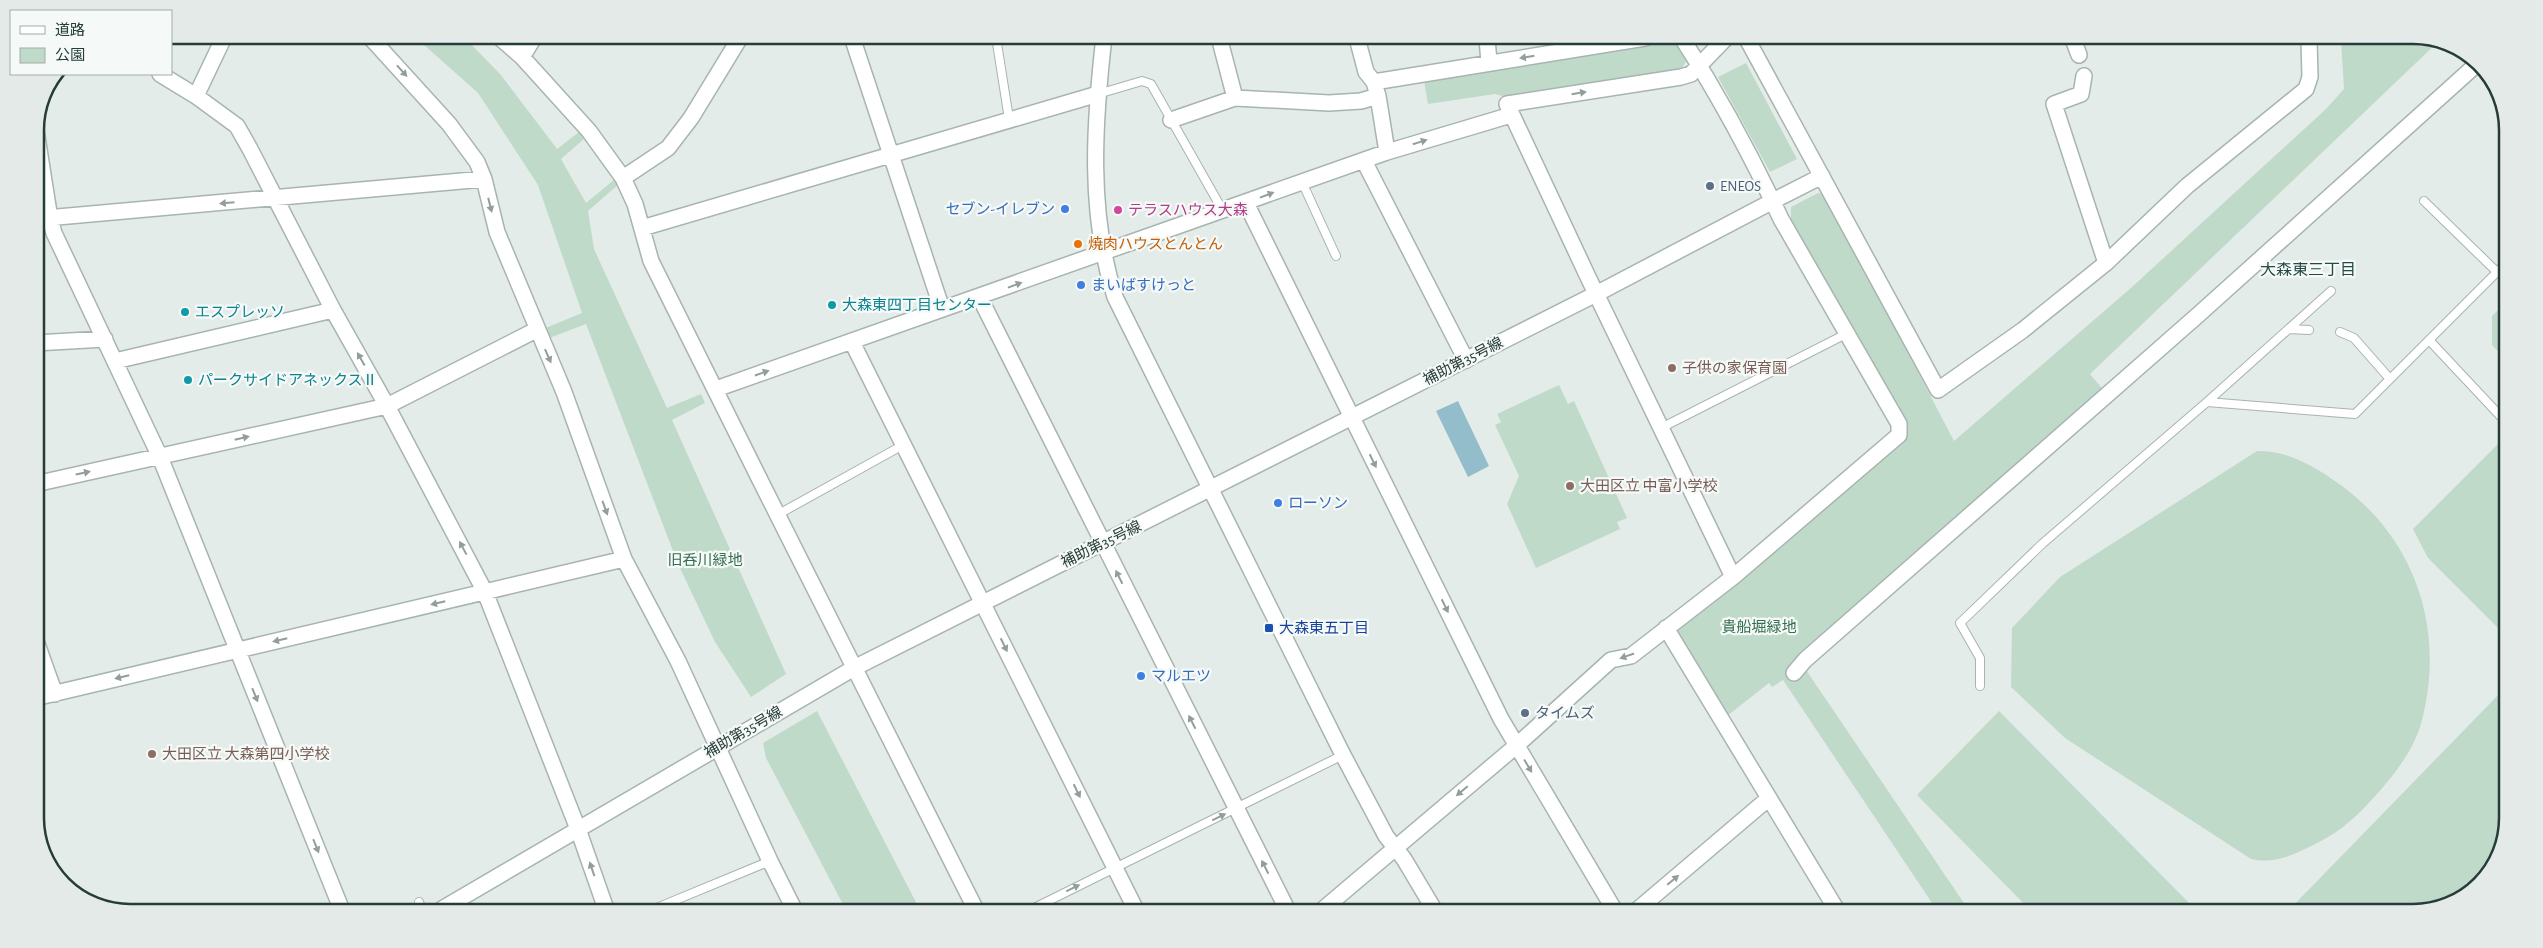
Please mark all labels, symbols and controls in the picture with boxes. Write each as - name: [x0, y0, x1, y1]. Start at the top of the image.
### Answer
- legend: [10, 10, 172, 75]
- text: 道路: [55, 22, 85, 38]
- text: 公園: [55, 47, 85, 63]
- one-way arrow: [1519, 53, 1535, 61]
- one-way arrow: [396, 65, 408, 77]
- one-way arrow: [1571, 88, 1587, 96]
- one-way arrow: [1413, 138, 1428, 146]
- place label: ENEOS: [1720, 179, 1761, 194]
- marker: ENEOS: [1704, 180, 1716, 192]
- one-way arrow: [1260, 191, 1274, 199]
- one-way arrow: [486, 197, 494, 212]
- one-way arrow: [219, 199, 235, 207]
- place label: セブン-イレブン: [945, 201, 1055, 217]
- place label: テラスハウス大森: [1128, 202, 1248, 218]
- marker: セブン-イレブン: [1059, 203, 1071, 215]
- marker: テラスハウス大森: [1112, 204, 1124, 216]
- place label: 焼肉ハウスとんとん: [1088, 236, 1223, 252]
- marker: 焼肉ハウスとんとん: [1072, 238, 1084, 250]
- district label: 大森東三丁目: [2260, 262, 2356, 278]
- place label: まいばすけっと: [1091, 277, 1196, 293]
- marker: まいばすけっと: [1075, 279, 1087, 291]
- one-way arrow: [1008, 281, 1023, 289]
- place label: 大森東四丁目センター: [842, 297, 992, 313]
- marker: 大森東四丁目センター: [826, 299, 838, 311]
- place label: エスプレッソ: [195, 304, 285, 320]
- marker: エスプレッソ: [179, 306, 191, 318]
- street label: 補助第35号線: [1420, 334, 1506, 388]
- one-way arrow: [544, 349, 552, 363]
- one-way arrow: [357, 352, 365, 366]
- place label: 子供の家保育園: [1682, 359, 1787, 376]
- marker: 子供の家保育園: [1666, 362, 1678, 374]
- one-way arrow: [755, 369, 770, 377]
- place label: パークサイドアネックスⅡ: [198, 372, 378, 388]
- marker: パークサイドアネックスⅡ: [182, 374, 194, 386]
- one-way arrow: [234, 434, 249, 442]
- one-way arrow: [1369, 454, 1377, 468]
- one-way arrow: [75, 469, 90, 477]
- place label: 大田区立 中富小学校: [1580, 478, 1717, 494]
- marker: 大田区立 中富小学校: [1564, 480, 1576, 492]
- place label: ローソン: [1288, 496, 1348, 511]
- marker: ローソン: [1272, 497, 1284, 509]
- one-way arrow: [601, 501, 609, 516]
- street label: 補助第35号線: [1058, 518, 1144, 570]
- one-way arrow: [458, 542, 467, 555]
- park label: 旧呑川緑地: [667, 552, 743, 568]
- one-way arrow: [1115, 570, 1123, 584]
- one-way arrow: [430, 599, 445, 607]
- one-way arrow: [1441, 599, 1449, 614]
- park label: 貴船堀緑地: [1721, 619, 1797, 635]
- place label: 大森東五丁目: [1279, 620, 1369, 636]
- marker: 大森東五丁目: [1263, 622, 1275, 634]
- one-way arrow: [272, 636, 287, 644]
- one-way arrow: [1000, 638, 1008, 653]
- one-way arrow: [1619, 652, 1634, 660]
- place label: マルエツ: [1151, 669, 1211, 684]
- marker: マルエツ: [1135, 670, 1147, 682]
- one-way arrow: [114, 673, 129, 681]
- one-way arrow: [251, 688, 259, 703]
- street label: 補助第35号線: [701, 703, 785, 761]
- place label: タイムズ: [1535, 705, 1595, 721]
- marker: タイムズ: [1519, 707, 1531, 719]
- one-way arrow: [1188, 715, 1196, 729]
- place label: 大田区立 大森第四小学校: [162, 746, 329, 762]
- marker: 大田区立 大森第四小学校: [146, 748, 158, 760]
- one-way arrow: [1524, 759, 1533, 772]
- one-way arrow: [1073, 784, 1081, 798]
- one-way arrow: [1456, 786, 1469, 797]
- one-way arrow: [1212, 813, 1226, 821]
- one-way arrow: [312, 839, 320, 854]
- one-way arrow: [1261, 860, 1269, 874]
- one-way arrow: [588, 861, 596, 876]
- one-way arrow: [1666, 874, 1679, 885]
- one-way arrow: [1066, 884, 1080, 892]

